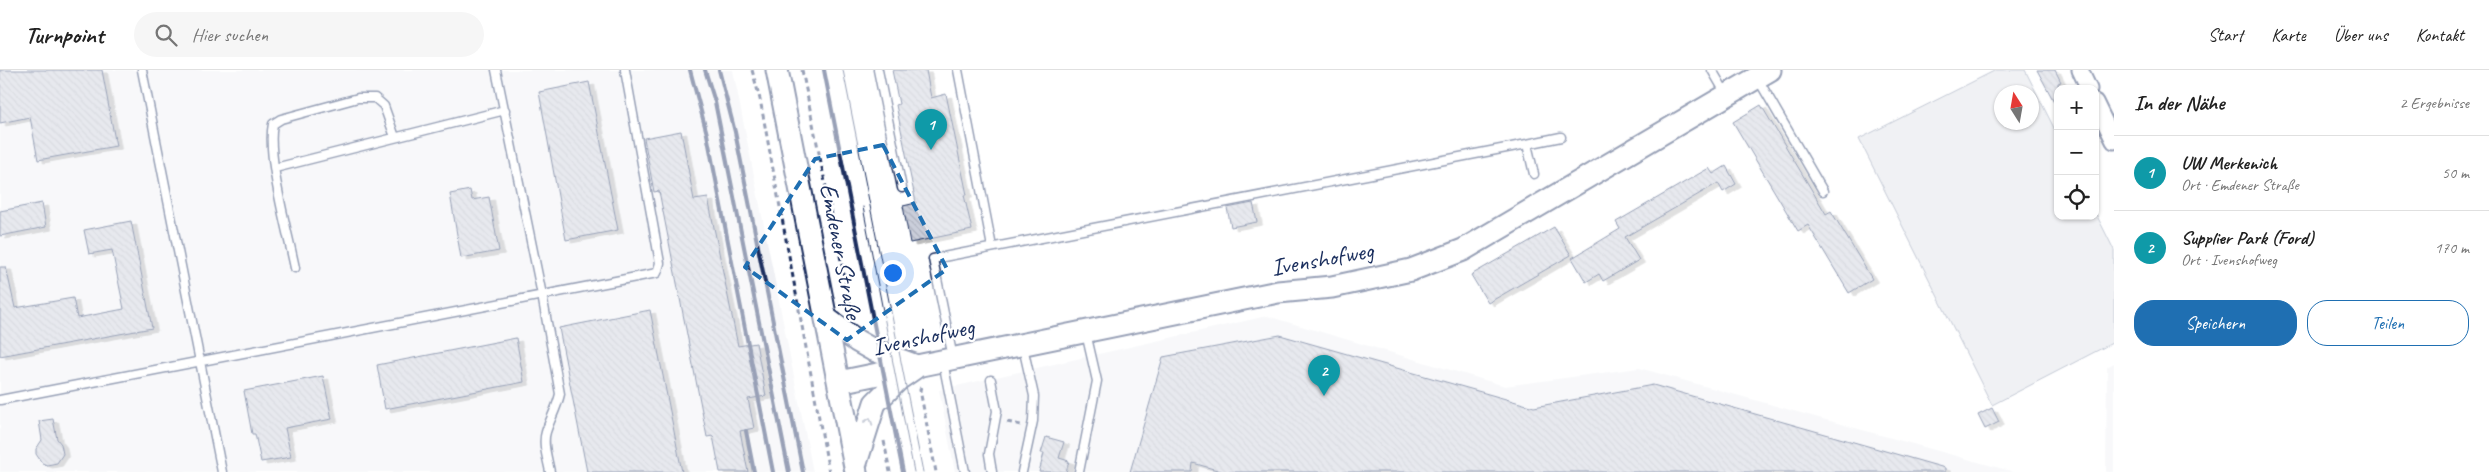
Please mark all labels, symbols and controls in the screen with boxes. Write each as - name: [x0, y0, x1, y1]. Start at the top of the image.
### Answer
- search box: [134, 12, 484, 57]
- text: Turnpoint: [25, 20, 104, 50]
- icon: search: [152, 21, 180, 49]
- text: Hier suchen: [192, 23, 268, 47]
- text: Start: [2208, 24, 2243, 46]
- text: Karte: [2271, 24, 2306, 46]
- text: Über uns: [2334, 24, 2388, 46]
- text: Kontakt: [2416, 24, 2464, 46]
- north arrow: [1994, 85, 2039, 130]
- map controls: [2054, 85, 2099, 220]
- button: +: [2054, 85, 2099, 130]
- text: In der Nähe: [2134, 90, 2224, 116]
- text: 2 Ergebnisse: [2400, 93, 2469, 113]
- pin: 1: [915, 109, 947, 150]
- button: −: [2054, 130, 2099, 175]
- text: UW Merkenich: [2181, 151, 2277, 175]
- text: 1: [2146, 163, 2154, 183]
- text: 50 m: [2442, 163, 2469, 183]
- button: locate: [2054, 175, 2099, 220]
- text: Ort · Emdener Straße: [2181, 175, 2299, 195]
- street label: Emdener Straße: [812, 181, 870, 323]
- text: Supplier Park (Ford): [2181, 226, 2314, 250]
- street label: Ivenshofweg: [1269, 234, 1377, 284]
- text: 2: [2146, 238, 2154, 258]
- text: 170 m: [2435, 238, 2469, 258]
- text: Ort · Ivenshofweg: [2181, 250, 2277, 270]
- your location: [880, 260, 906, 286]
- button: Speichern: [2134, 300, 2297, 346]
- button: Teilen: [2307, 300, 2469, 346]
- street label: Ivenshofweg: [869, 310, 978, 363]
- pin: 2: [1308, 355, 1340, 396]
- one-way arrow: [863, 417, 873, 426]

